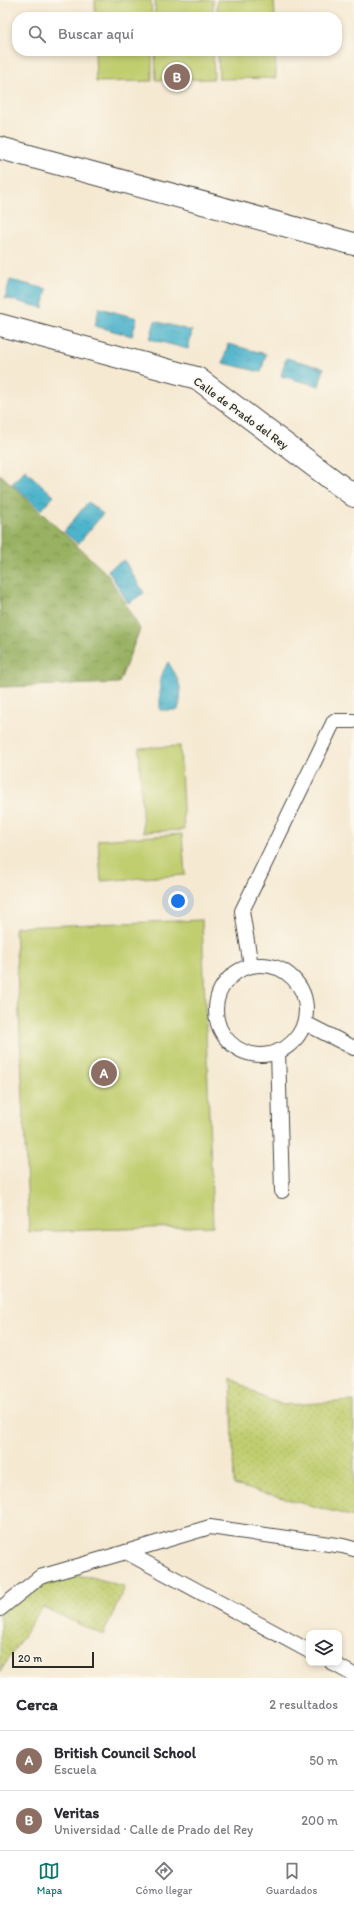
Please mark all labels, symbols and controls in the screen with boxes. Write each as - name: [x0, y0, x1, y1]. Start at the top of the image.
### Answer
- search box: [12, 12, 342, 56]
- icon: search: [26, 23, 48, 45]
- text: Buscar aquí: [58, 25, 134, 43]
- pin: B: [164, 62, 190, 92]
- street label: Calle de Prado del Rey: [191, 374, 292, 452]
- your location: [168, 891, 188, 911]
- pin: A: [91, 1058, 117, 1088]
- map controls: [306, 1630, 342, 1666]
- button: layers: [306, 1630, 342, 1666]
- scale bar: [12, 1650, 94, 1669]
- text: 20 m: [18, 1652, 42, 1665]
- text: Cerca: [16, 1694, 58, 1714]
- text: 2 resultados: [269, 1697, 338, 1712]
- text: British Council School: [54, 1744, 196, 1762]
- text: A: [25, 1753, 33, 1768]
- text: 50 m: [309, 1753, 338, 1768]
- text: Escuela: [54, 1762, 97, 1777]
- text: Veritas: [54, 1804, 99, 1822]
- text: B: [25, 1813, 33, 1828]
- text: 200 m: [301, 1813, 338, 1828]
- text: Universidad · Calle de Prado del Rey: [54, 1822, 253, 1837]
- tab: Mapa: [37, 1860, 62, 1897]
- tab: Cómo llegar: [136, 1860, 193, 1897]
- tab: Guardados: [266, 1860, 317, 1897]

